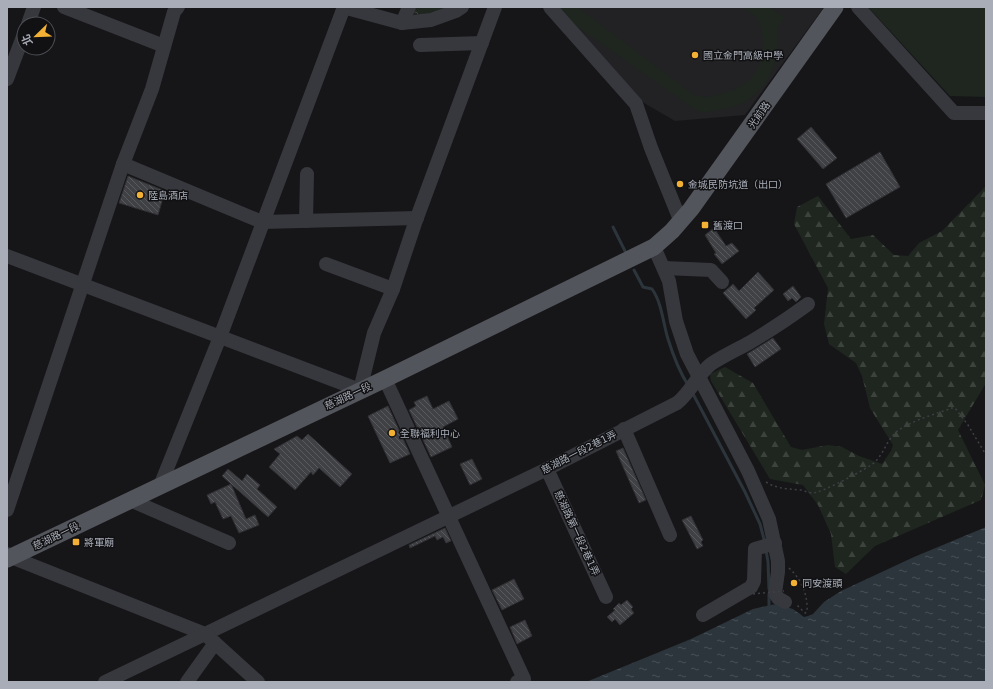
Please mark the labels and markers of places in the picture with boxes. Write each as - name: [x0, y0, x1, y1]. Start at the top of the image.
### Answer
- marker: 國立金門高級中學: [690, 50, 700, 60]
- place label: 國立金門高級中學: [703, 50, 783, 61]
- marker: 金城民防坑道（出口）: [675, 179, 685, 189]
- place label: 金城民防坑道（出口）: [688, 179, 788, 190]
- marker: 陸島酒店: [135, 190, 145, 200]
- place label: 陸島酒店: [148, 190, 188, 201]
- marker: 舊渡口: [700, 220, 710, 230]
- place label: 舊渡口: [713, 220, 743, 231]
- marker: 全聯福利中心: [387, 428, 397, 438]
- place label: 全聯福利中心: [400, 428, 460, 439]
- marker: 將軍廟: [71, 537, 81, 547]
- place label: 將軍廟: [84, 537, 114, 548]
- marker: 同安渡頭: [789, 578, 799, 588]
- place label: 同安渡頭: [802, 578, 843, 589]

